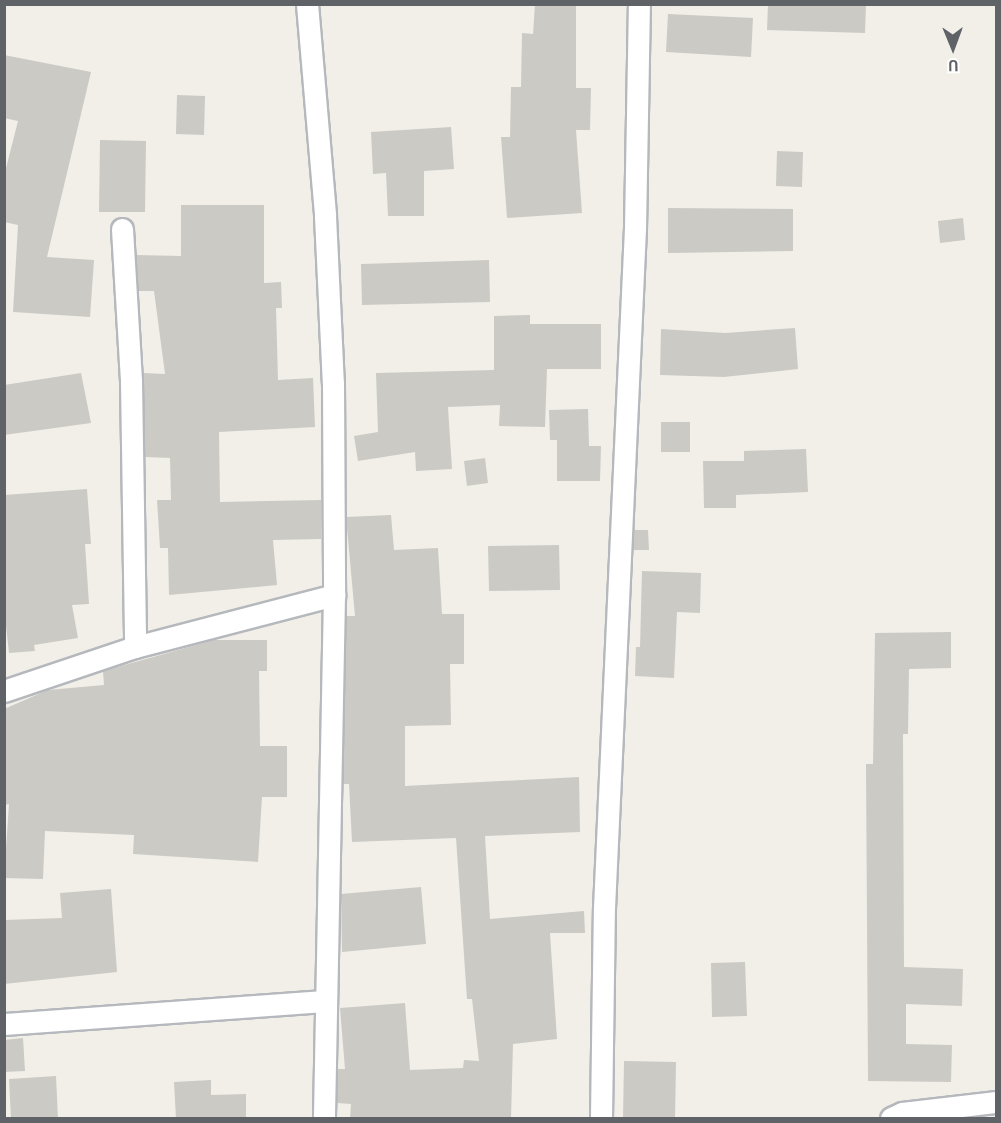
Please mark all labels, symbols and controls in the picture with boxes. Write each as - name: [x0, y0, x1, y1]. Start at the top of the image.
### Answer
- north arrow: [923, 18, 983, 78]
- text: U: [948, 56, 959, 76]

